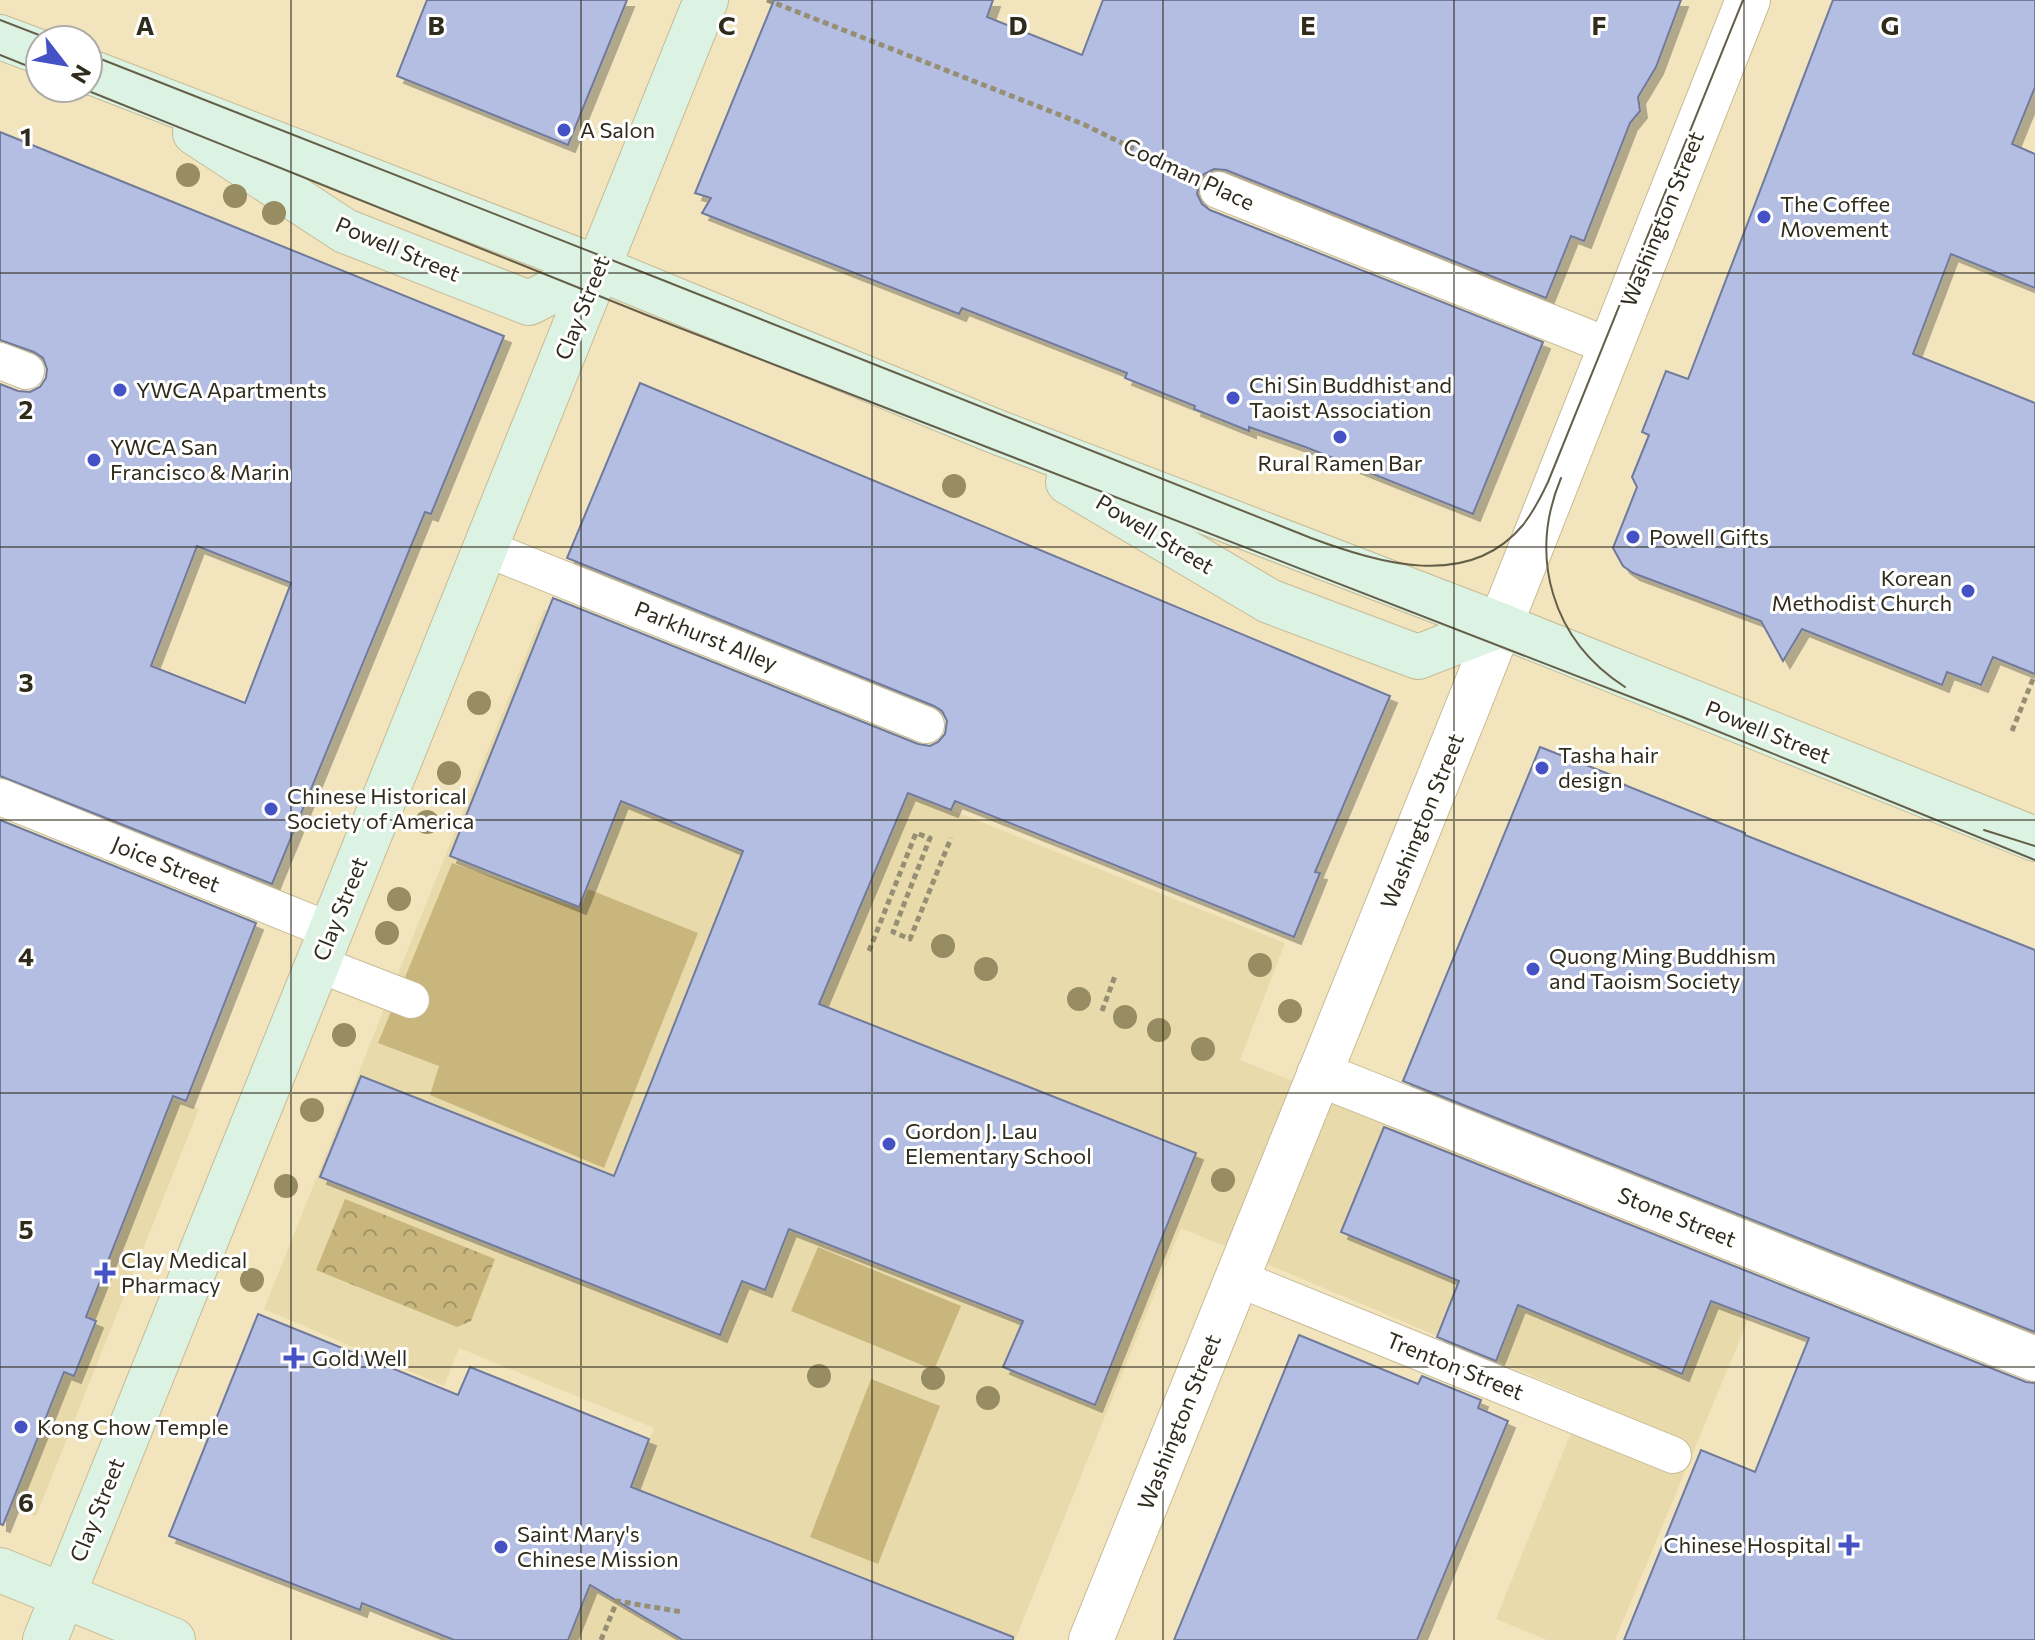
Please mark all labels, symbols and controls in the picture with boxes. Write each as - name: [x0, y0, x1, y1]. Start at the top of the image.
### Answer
- text: A: [136, 9, 155, 40]
- text: B: [427, 9, 445, 40]
- text: C: [718, 9, 736, 40]
- text: D: [1008, 9, 1028, 40]
- text: E: [1300, 9, 1316, 40]
- text: F: [1591, 9, 1607, 40]
- text: G: [1881, 9, 1899, 40]
- north arrow: [24, 24, 104, 104]
- text: N: [66, 61, 97, 89]
- place label: A Salon: [580, 116, 655, 143]
- text: 1: [20, 120, 32, 151]
- marker: A Salon: [555, 121, 573, 139]
- street label: Washington Street: [1614, 127, 1709, 310]
- street label: Codman Place: [1119, 131, 1259, 216]
- place label: The Coffee Movement: [1780, 190, 1890, 242]
- marker: The Coffee Movement: [1755, 208, 1773, 226]
- street label: Powell Street: [332, 210, 464, 287]
- street label: Clay Street: [548, 252, 615, 364]
- place label: Chi Sin Buddhist and Taoist Association: [1249, 371, 1452, 423]
- place label: YWCA Apartments: [136, 376, 327, 403]
- marker: YWCA Apartments: [111, 381, 129, 399]
- marker: Chi Sin Buddhist and Taoist Association: [1224, 389, 1242, 407]
- text: 2: [19, 393, 33, 424]
- marker: Rural Ramen Bar: [1331, 428, 1349, 446]
- place label: YWCA San Francisco & Marin: [110, 433, 290, 485]
- place label: Rural Ramen Bar: [1257, 449, 1423, 476]
- marker: YWCA San Francisco & Marin: [85, 451, 103, 469]
- street label: Powell Street: [1091, 488, 1219, 579]
- place label: Powell Gifts: [1649, 523, 1769, 550]
- marker: Powell Gifts: [1624, 528, 1642, 546]
- place label: Korean Methodist Church: [1771, 564, 1952, 616]
- marker: Korean Methodist Church: [1959, 582, 1977, 600]
- street label: Parkhurst Alley: [631, 595, 782, 676]
- text: 3: [18, 666, 34, 697]
- street label: Powell Street: [1702, 694, 1835, 769]
- street label: Washington Street: [1374, 729, 1469, 912]
- place label: Tasha hair design: [1558, 741, 1659, 793]
- marker: Tasha hair design: [1533, 759, 1551, 777]
- place label: Chinese Historical Society of America: [287, 782, 474, 834]
- marker: Chinese Historical Society of America: [262, 800, 280, 818]
- street label: Joice Street: [108, 830, 224, 897]
- street label: Clay Street: [306, 853, 373, 965]
- text: 4: [18, 940, 34, 971]
- place label: Quong Ming Buddhism and Taoism Society: [1549, 942, 1776, 994]
- marker: Quong Ming Buddhism and Taoism Society: [1524, 960, 1542, 978]
- place label: Gordon J. Lau Elementary School: [905, 1117, 1092, 1169]
- marker: Gordon J. Lau Elementary School: [880, 1135, 898, 1153]
- street label: Stone Street: [1614, 1181, 1740, 1253]
- text: 5: [18, 1213, 34, 1244]
- place label: Clay Medical Pharmacy: [121, 1246, 247, 1298]
- marker: Clay Medical Pharmacy: [96, 1264, 114, 1282]
- street label: Trenton Street: [1382, 1326, 1528, 1405]
- street label: Washington Street: [1131, 1330, 1226, 1513]
- place label: Gold Well: [312, 1344, 407, 1371]
- marker: Gold Well: [283, 1347, 305, 1369]
- place label: Kong Chow Temple: [37, 1413, 229, 1440]
- marker: Kong Chow Temple: [12, 1418, 30, 1436]
- street label: Clay Street: [63, 1454, 130, 1566]
- text: 6: [18, 1486, 34, 1517]
- place label: Saint Mary's Chinese Mission: [517, 1520, 678, 1572]
- place label: Chinese Hospital: [1663, 1531, 1831, 1558]
- marker: Chinese Hospital: [1838, 1534, 1860, 1556]
- marker: Saint Mary's Chinese Mission: [492, 1538, 510, 1556]

